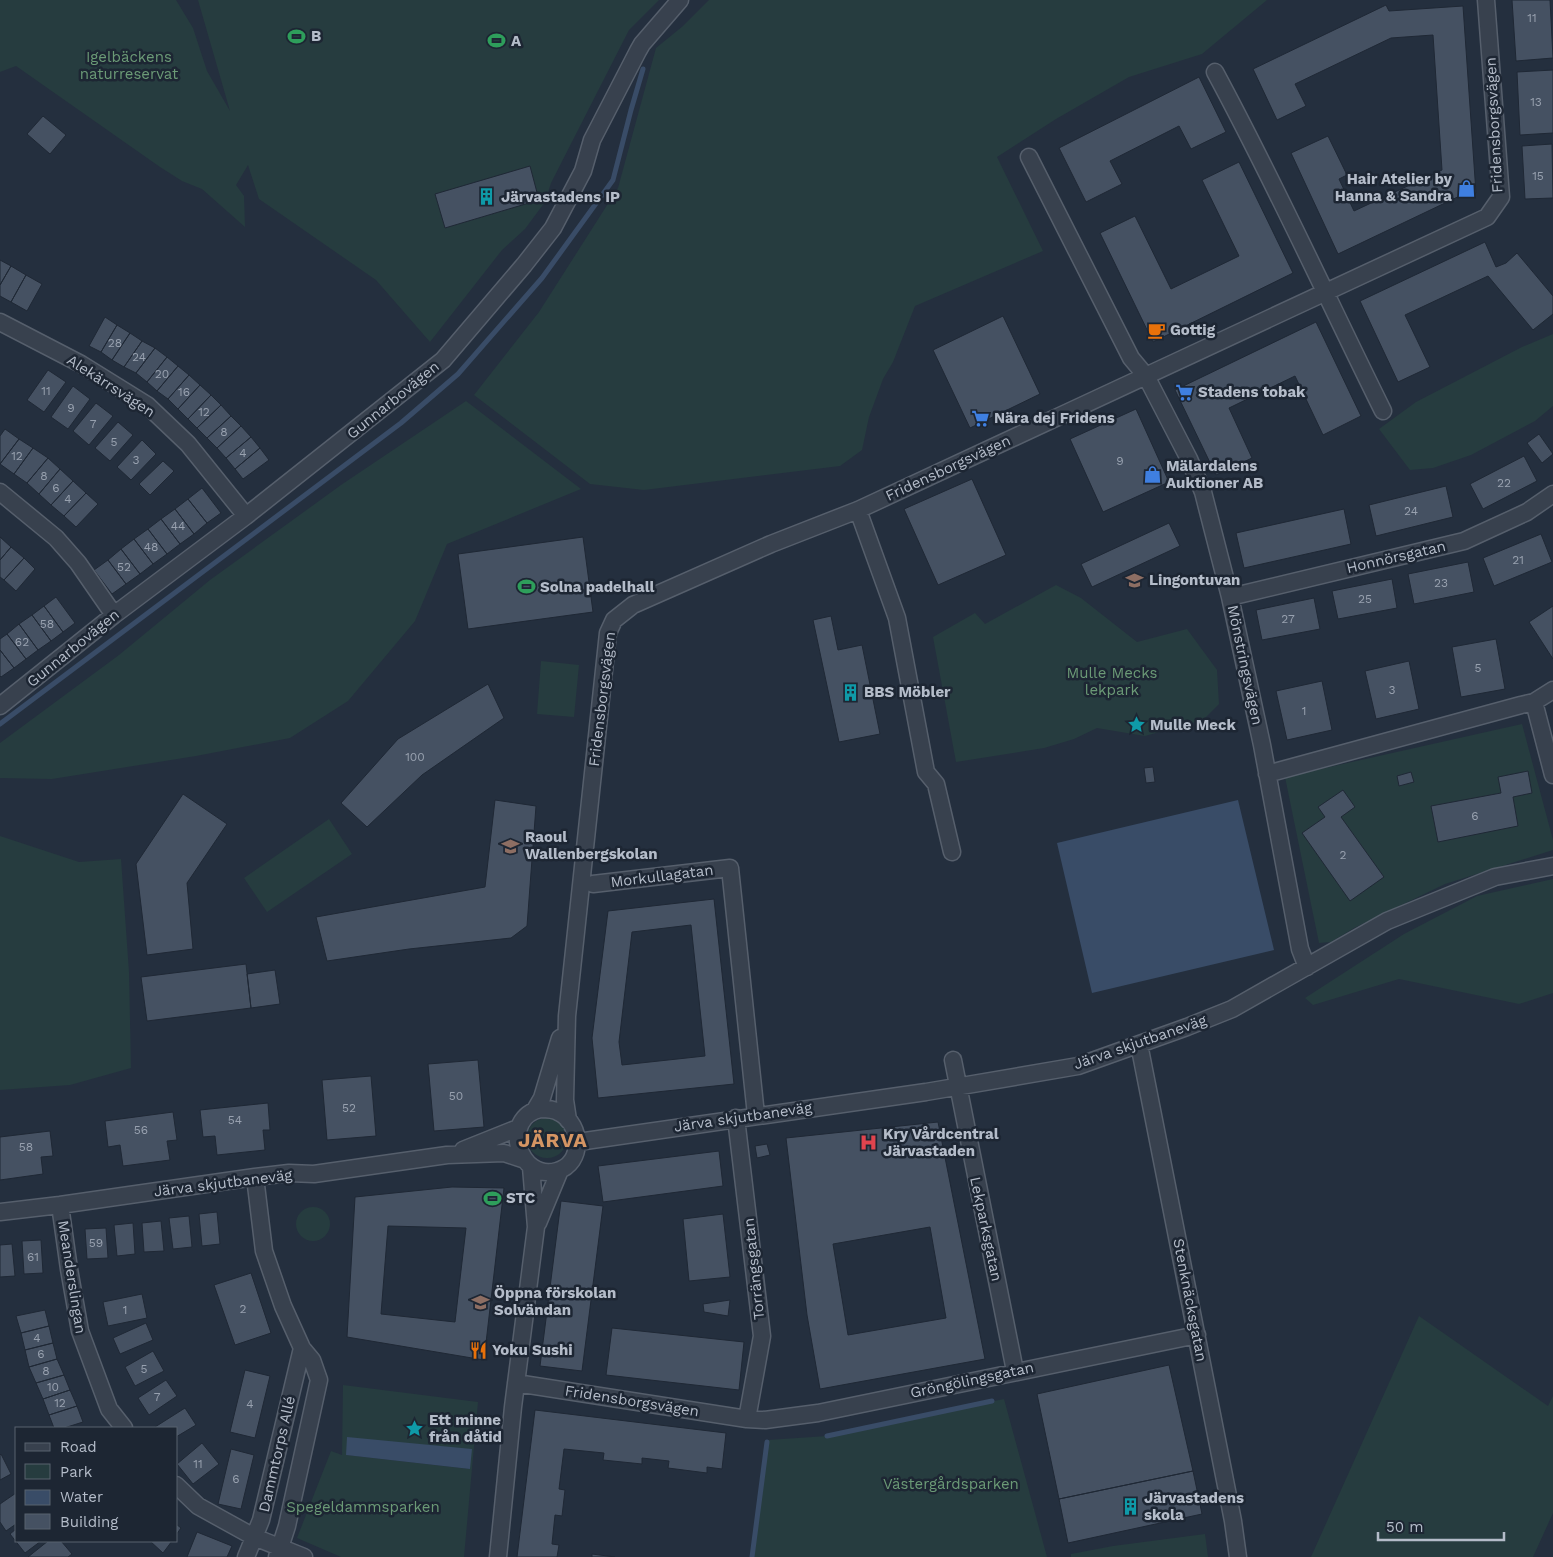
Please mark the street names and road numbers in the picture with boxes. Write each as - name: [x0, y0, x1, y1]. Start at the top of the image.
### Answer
- street label: Fridensborgsvägen: [1481, 57, 1507, 193]
- street label: Alekärrsvägen: [63, 351, 159, 421]
- street label: Gunnarbovägen: [343, 357, 443, 443]
- street label: Fridensborgsvägen: [883, 431, 1013, 505]
- street label: Honnörsgatan: [1345, 537, 1447, 577]
- street label: Mönstringsvägen: [1223, 603, 1267, 727]
- street label: Gunnarbovägen: [23, 605, 123, 691]
- street label: Fridensborgsvägen: [585, 631, 619, 767]
- street label: Morkullagatan: [610, 861, 714, 891]
- street label: Järva skjutbaneväg: [1071, 1011, 1209, 1073]
- street label: Järva skjutbaneväg: [673, 1098, 813, 1136]
- street label: Järva skjutbaneväg: [153, 1166, 293, 1200]
- street label: Lekparksgatan: [966, 1175, 1006, 1283]
- street label: Torrängsgatan: [740, 1217, 768, 1321]
- street label: Meanderslingan: [54, 1219, 90, 1335]
- street label: Stenknäcksgatan: [1169, 1237, 1211, 1363]
- street label: Gröngölingsgatan: [909, 1358, 1035, 1402]
- street label: Fridensborgsvägen: [564, 1381, 700, 1421]
- street label: Dammtorps Allé: [255, 1394, 299, 1514]

